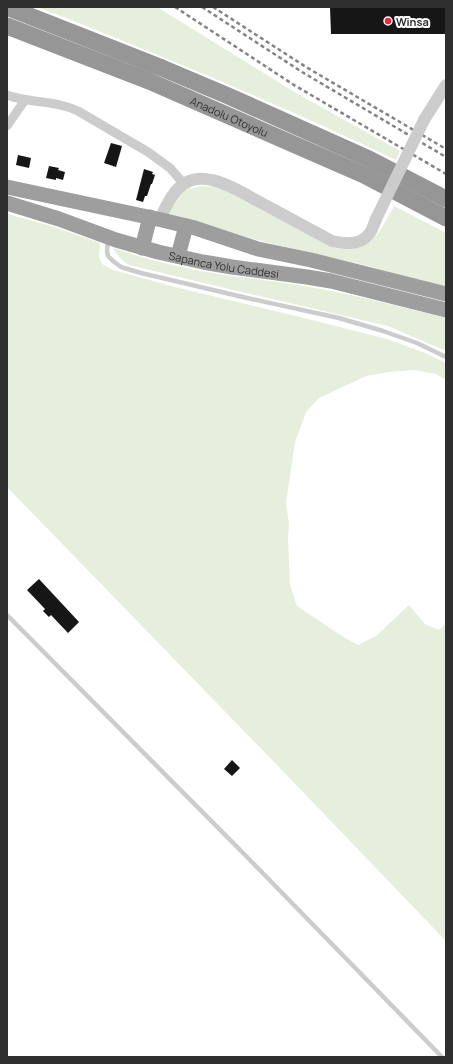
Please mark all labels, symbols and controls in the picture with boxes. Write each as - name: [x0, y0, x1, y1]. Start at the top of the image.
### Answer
- place label: Winsa: [396, 14, 429, 29]
- marker: Winsa: [383, 16, 393, 26]
- street label: Anadolu Otoyolu: [188, 93, 271, 140]
- street label: Sapanca Yolu Caddesi: [168, 247, 280, 281]

